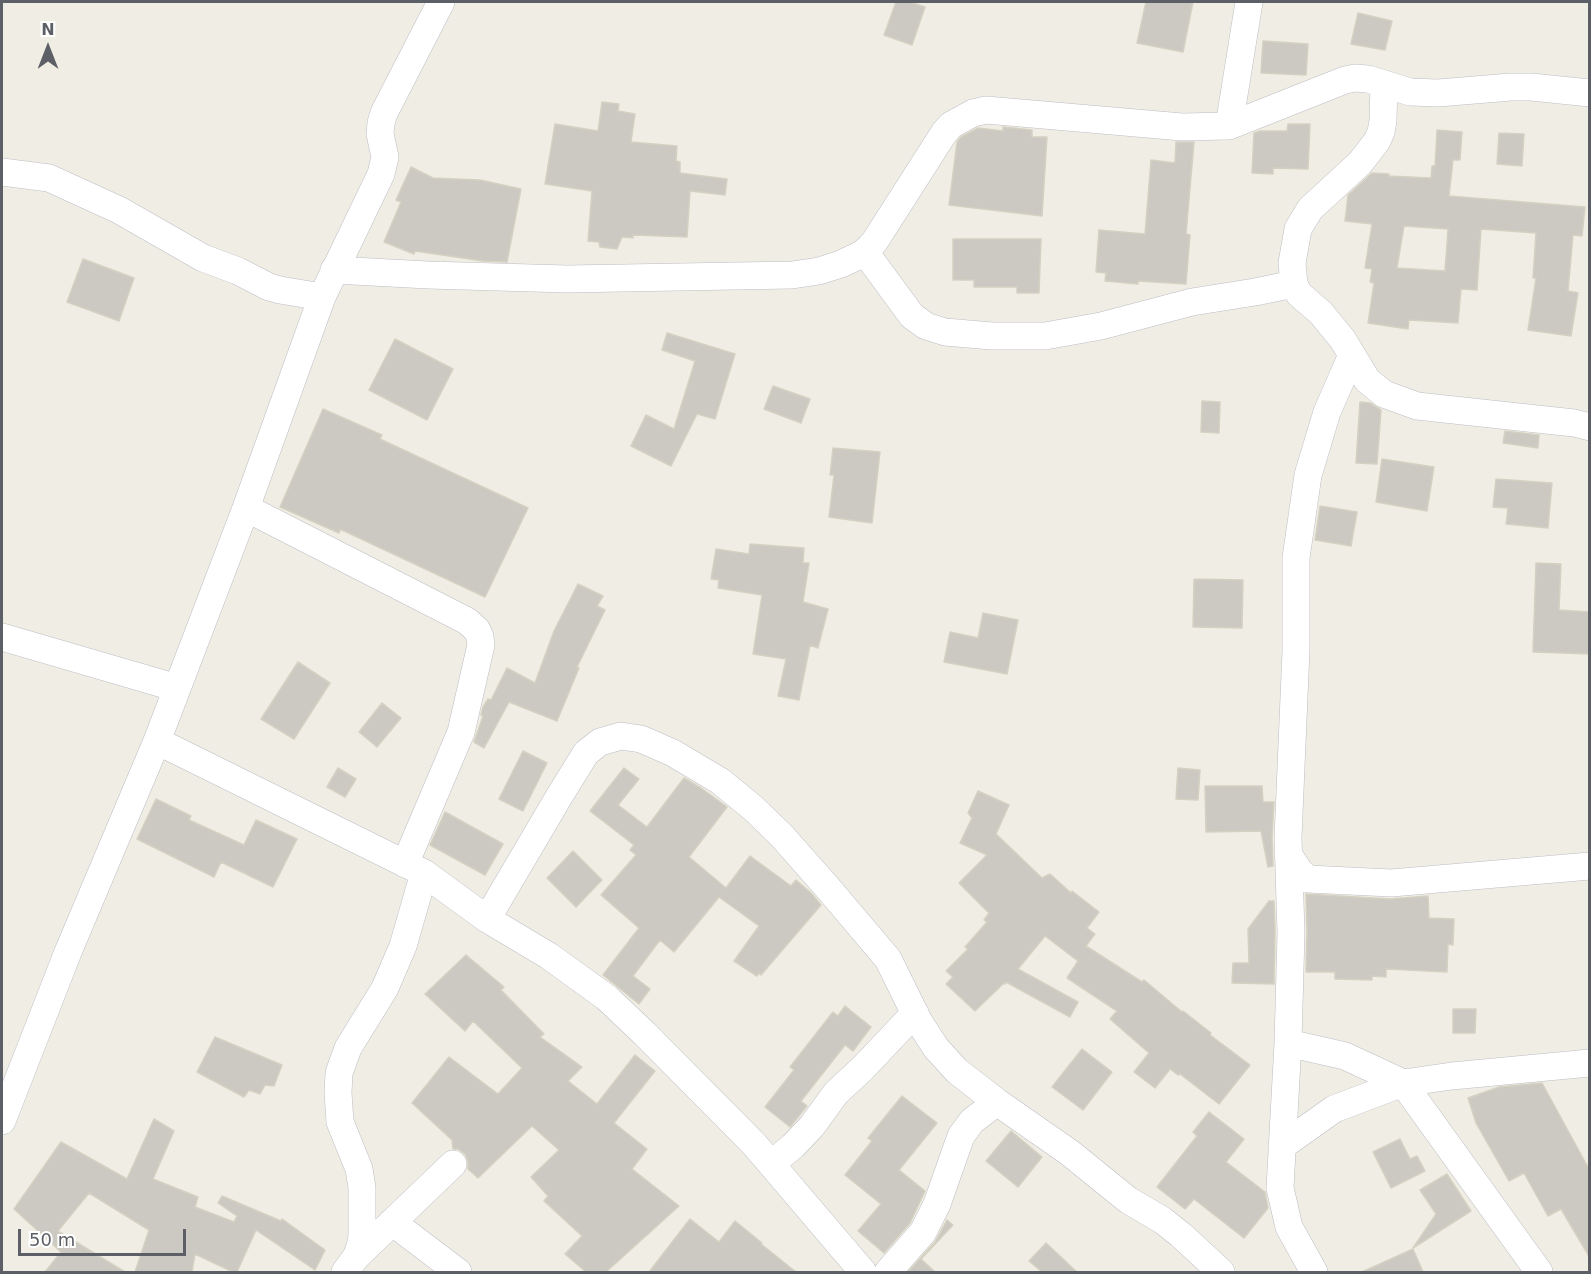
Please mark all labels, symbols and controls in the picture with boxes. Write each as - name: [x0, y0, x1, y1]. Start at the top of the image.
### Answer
- north arrow: [18, 18, 78, 78]
- text: N: [41, 20, 55, 39]
- scale bar: [21, 1217, 189, 1255]
- text: 50 m: [29, 1229, 75, 1250]

